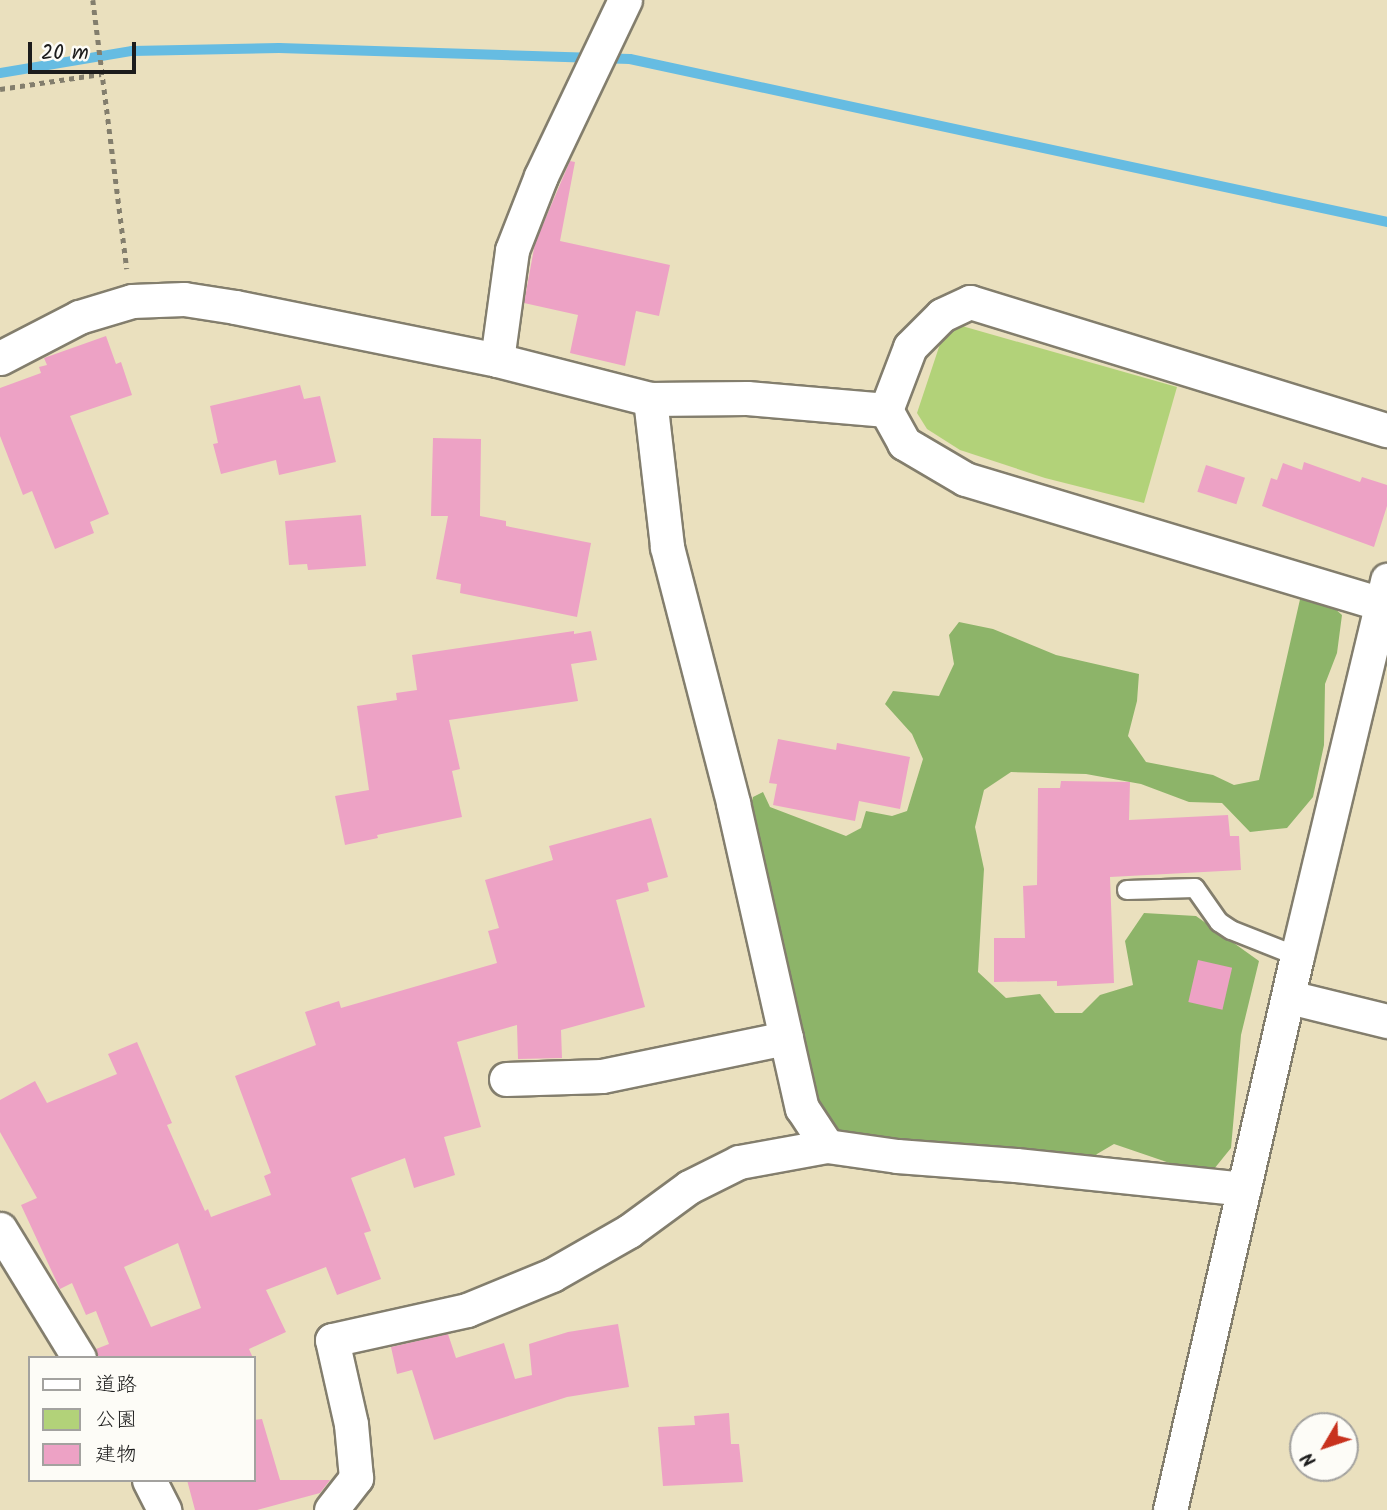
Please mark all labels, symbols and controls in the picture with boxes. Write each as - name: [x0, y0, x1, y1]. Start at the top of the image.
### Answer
- scale bar: [32, 28, 140, 72]
- text: 20 m: [41, 37, 89, 70]
- legend: [28, 1356, 256, 1482]
- text: 道路: [95, 1369, 137, 1402]
- text: 公園: [95, 1404, 137, 1437]
- north arrow: [1289, 1412, 1359, 1482]
- text: 建物: [95, 1439, 137, 1472]
- text: N: [1294, 1445, 1325, 1473]

